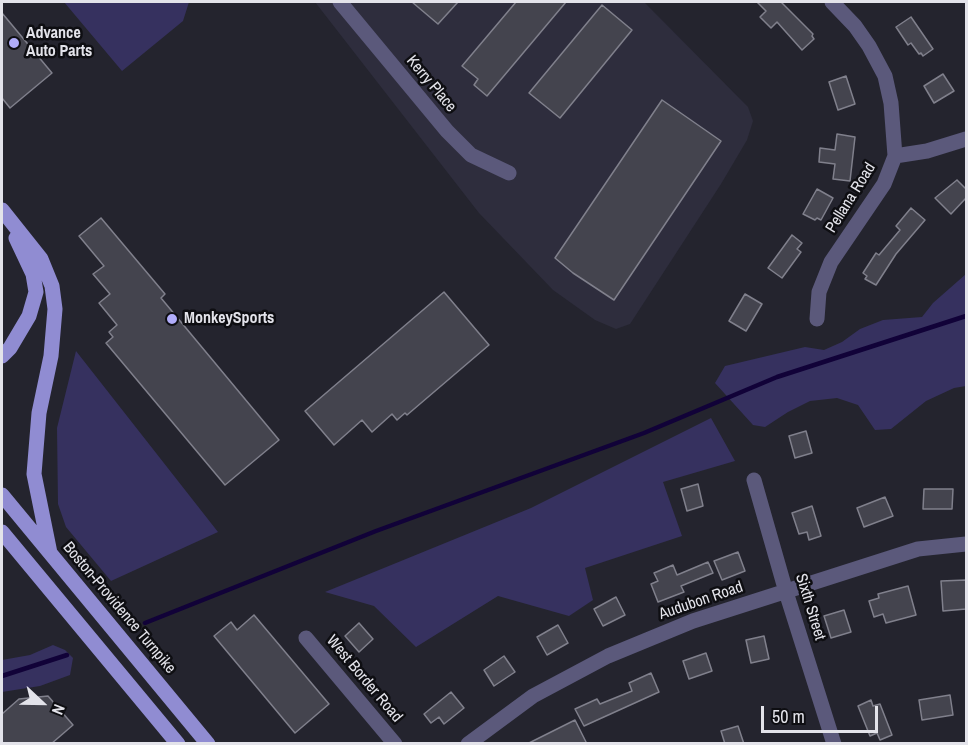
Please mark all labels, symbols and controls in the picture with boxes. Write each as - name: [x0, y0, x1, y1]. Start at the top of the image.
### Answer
- place label: Advance Auto Parts: [26, 24, 92, 62]
- marker: Advance Auto Parts: [7, 36, 21, 50]
- street label: Kerry Place: [402, 52, 460, 116]
- street label: Pellana Road: [822, 160, 880, 236]
- place label: MonkeySports: [184, 309, 274, 329]
- marker: MonkeySports: [165, 312, 179, 326]
- street label: Boston-Providence Turnpike: [58, 538, 180, 678]
- street label: Sixth Street: [791, 571, 829, 643]
- street label: Audubon Road: [656, 578, 746, 624]
- street label: West Border Road: [322, 632, 406, 726]
- north arrow: [12, 673, 72, 733]
- scale bar: [764, 694, 881, 732]
- text: N: [47, 701, 71, 718]
- text: 50 m: [772, 704, 805, 729]

